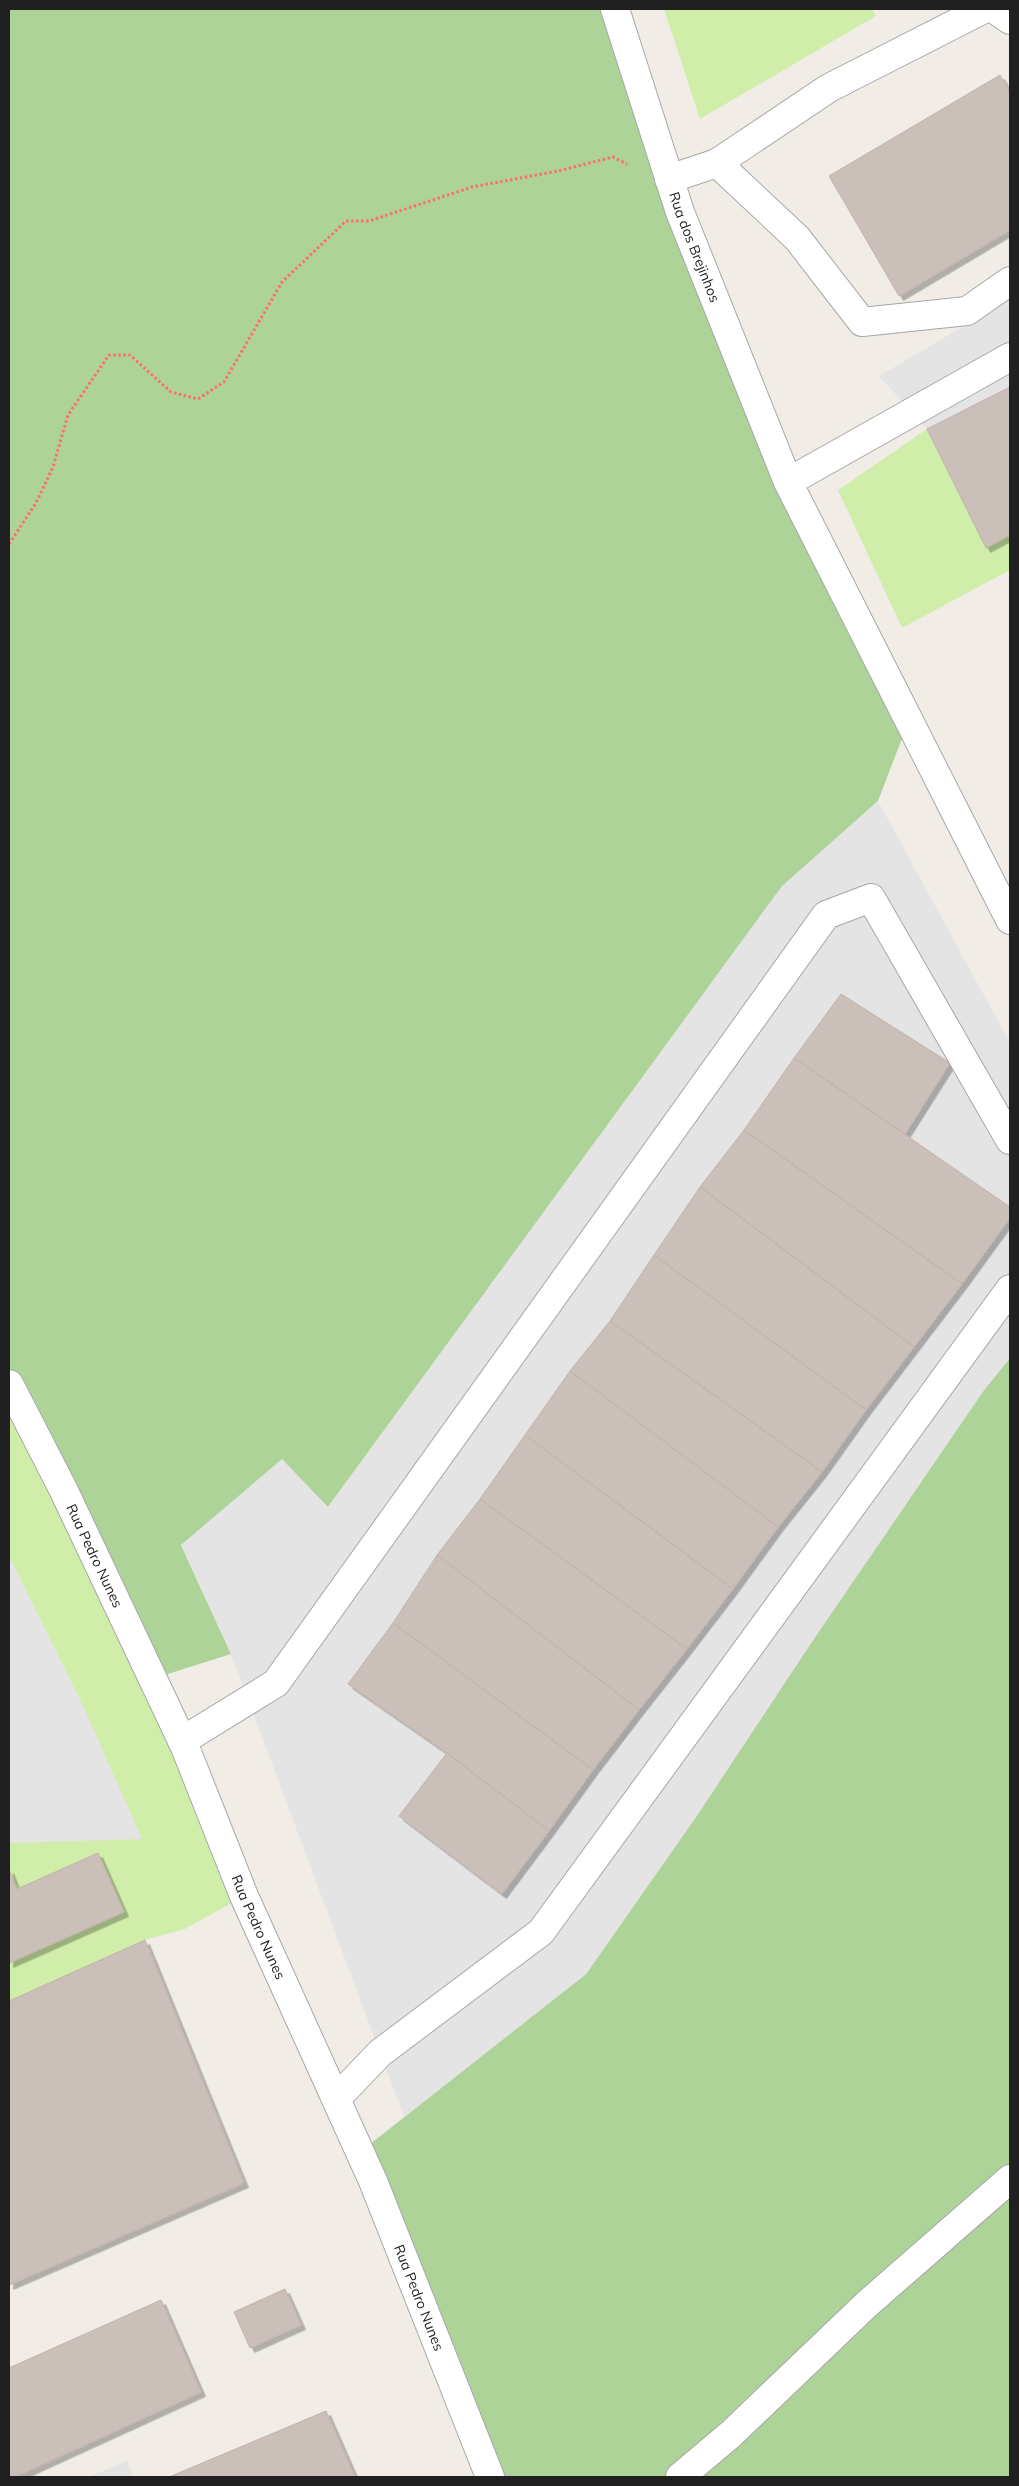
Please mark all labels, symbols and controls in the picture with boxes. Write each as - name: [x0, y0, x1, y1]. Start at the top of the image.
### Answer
- street label: Rua dos Brejinhos: [665, 190, 724, 305]
- street label: Rua Pedro Nunes: [62, 1501, 127, 1611]
- street label: Rua Pedro Nunes: [228, 1872, 290, 1982]
- street label: Rua Pedro Nunes: [390, 2242, 448, 2353]

